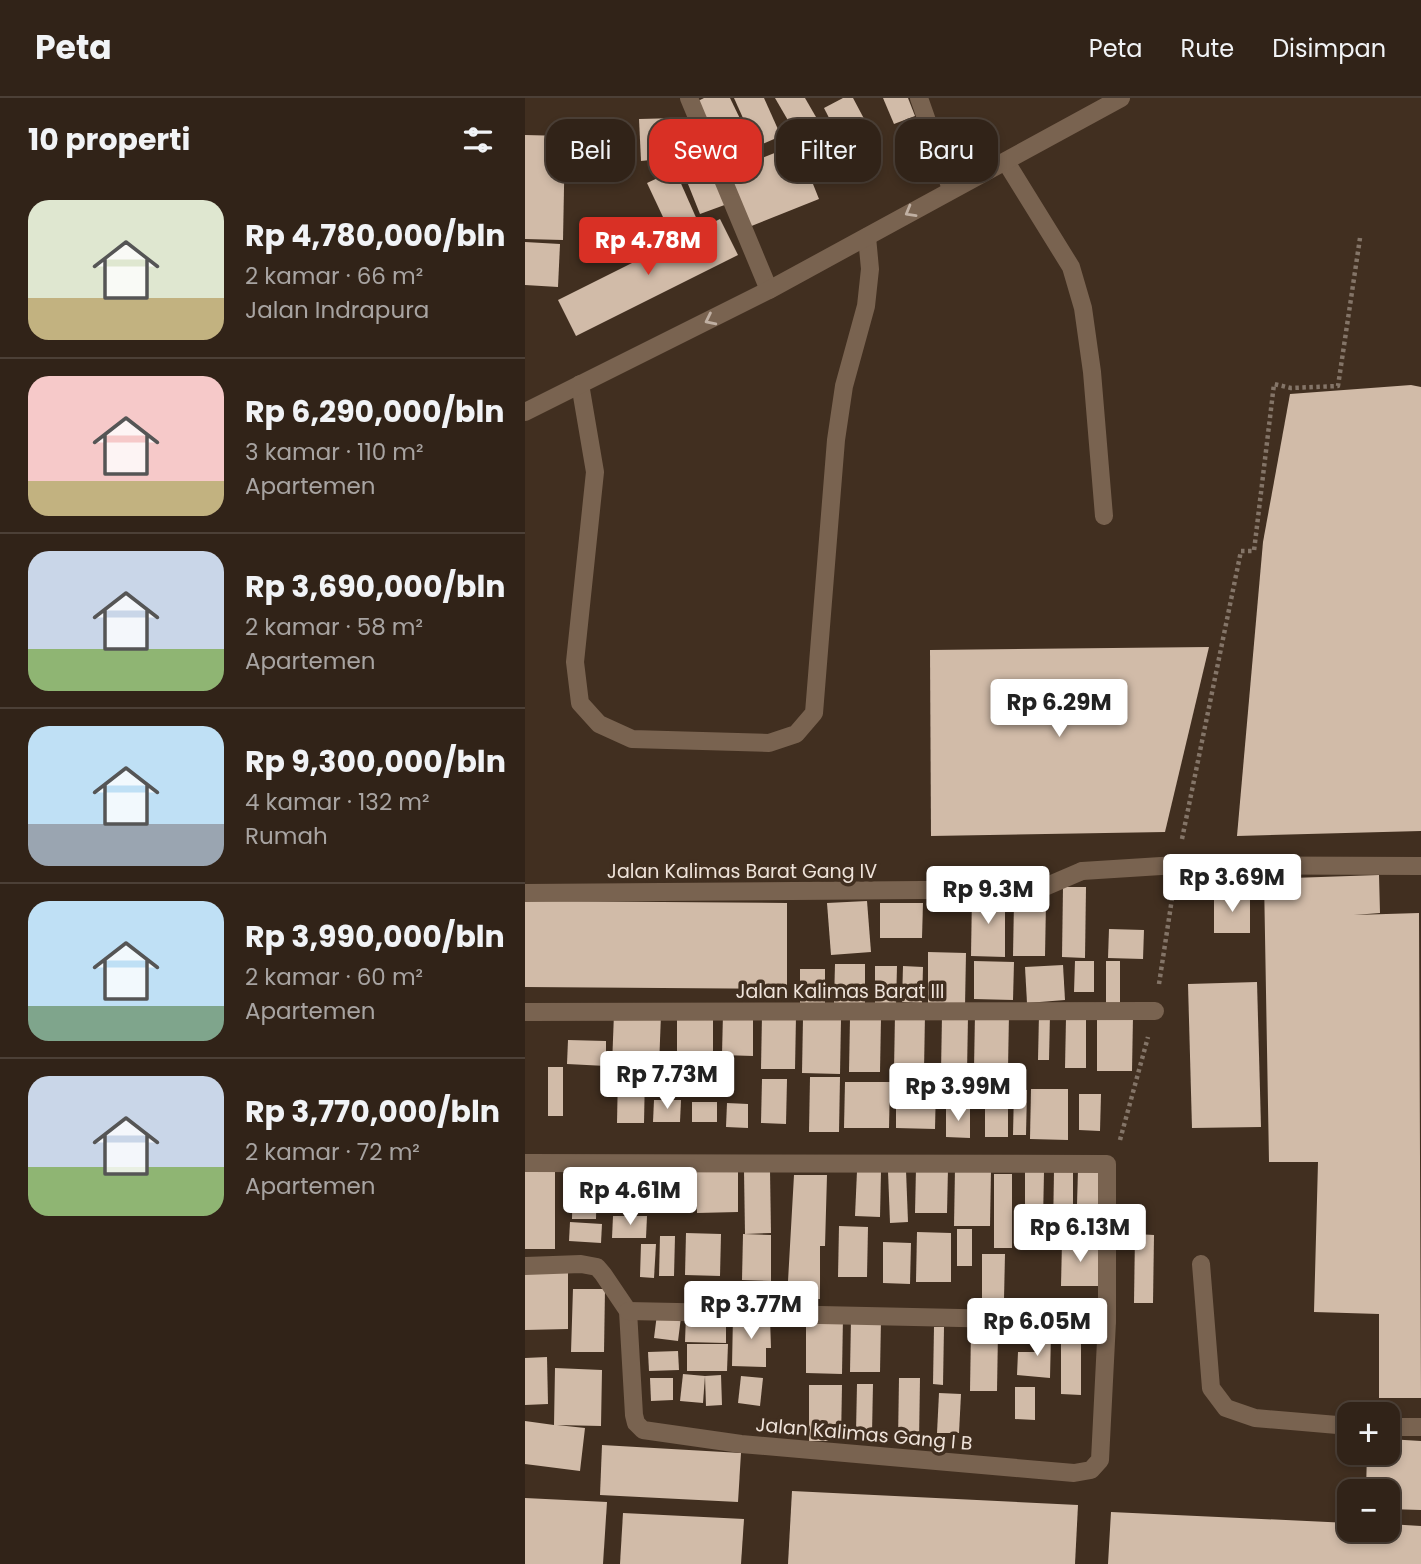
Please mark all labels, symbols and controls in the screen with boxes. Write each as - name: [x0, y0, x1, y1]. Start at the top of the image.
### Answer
- text: Peta: [35, 24, 112, 71]
- text: Peta: [1089, 32, 1143, 65]
- text: Rute: [1181, 32, 1234, 65]
- text: Disimpan: [1272, 32, 1386, 65]
- text: 10 properti: [28, 118, 190, 161]
- chip: Beli: [546, 119, 635, 182]
- chip: Sewa: [649, 119, 762, 182]
- chip: Filter: [776, 119, 881, 182]
- chip: Baru: [895, 119, 998, 182]
- icon: filters: [459, 121, 497, 159]
- one-way arrow: [905, 204, 918, 217]
- text: Rp 4,780,000/bln: [245, 214, 506, 257]
- pin: Rp 4.78M: [576, 218, 720, 277]
- text: Rp 4.78M: [595, 224, 701, 256]
- icon: home: [84, 228, 168, 312]
- text: 2 kamar · 66 m²: [245, 260, 423, 292]
- text: Jalan Indrapura: [245, 294, 429, 326]
- one-way arrow: [705, 311, 717, 325]
- text: Rp 6,290,000/bln: [245, 390, 504, 433]
- icon: home: [84, 404, 168, 488]
- text: 3 kamar · 110 m²: [245, 436, 424, 468]
- text: Apartemen: [245, 470, 375, 502]
- text: Rp 3,690,000/bln: [245, 565, 506, 608]
- icon: home: [84, 579, 168, 663]
- text: 2 kamar · 58 m²: [245, 611, 423, 643]
- text: Apartemen: [245, 645, 375, 677]
- pin: Rp 6.29M: [987, 680, 1131, 739]
- text: Rp 6.29M: [1006, 686, 1112, 718]
- text: Rp 9,300,000/bln: [245, 740, 506, 783]
- icon: home: [84, 754, 168, 838]
- text: 4 kamar · 132 m²: [245, 786, 430, 818]
- text: Rumah: [245, 820, 328, 852]
- pin: Rp 3.69M: [1160, 854, 1304, 914]
- street label: Jalan Kalimas Barat Gang IV: [607, 858, 877, 885]
- text: Rp 3.69M: [1179, 861, 1285, 893]
- pin: Rp 9.3M: [923, 866, 1053, 926]
- text: Rp 9.3M: [942, 873, 1034, 905]
- text: Rp 3,990,000/bln: [245, 915, 505, 958]
- icon: home: [84, 929, 168, 1013]
- text: 2 kamar · 60 m²: [245, 961, 423, 993]
- street label: Jalan Kalimas Barat III: [735, 978, 945, 1005]
- text: Apartemen: [245, 995, 375, 1027]
- pin: Rp 7.73M: [595, 1052, 739, 1111]
- text: Rp 7.73M: [616, 1058, 718, 1090]
- pin: Rp 3.99M: [886, 1063, 1030, 1123]
- text: Rp 3.99M: [905, 1070, 1011, 1102]
- text: Rp 3,770,000/bln: [245, 1090, 500, 1133]
- icon: home: [84, 1104, 168, 1188]
- text: 2 kamar · 72 m²: [245, 1136, 420, 1168]
- pin: Rp 4.61M: [558, 1168, 702, 1227]
- text: Apartemen: [245, 1170, 375, 1202]
- text: Rp 4.61M: [579, 1174, 681, 1206]
- pin: Rp 6.13M: [1008, 1204, 1152, 1264]
- text: Rp 6.13M: [1030, 1211, 1130, 1243]
- pin: Rp 3.77M: [679, 1282, 823, 1341]
- text: Rp 3.77M: [700, 1288, 802, 1320]
- pin: Rp 6.05M: [965, 1298, 1109, 1358]
- text: Rp 6.05M: [983, 1305, 1091, 1337]
- map controls: [1337, 1402, 1400, 1542]
- button: +: [1337, 1402, 1400, 1465]
- street label: Jalan Kalimas Gang I B: [754, 1411, 974, 1457]
- button: −: [1337, 1479, 1400, 1542]

